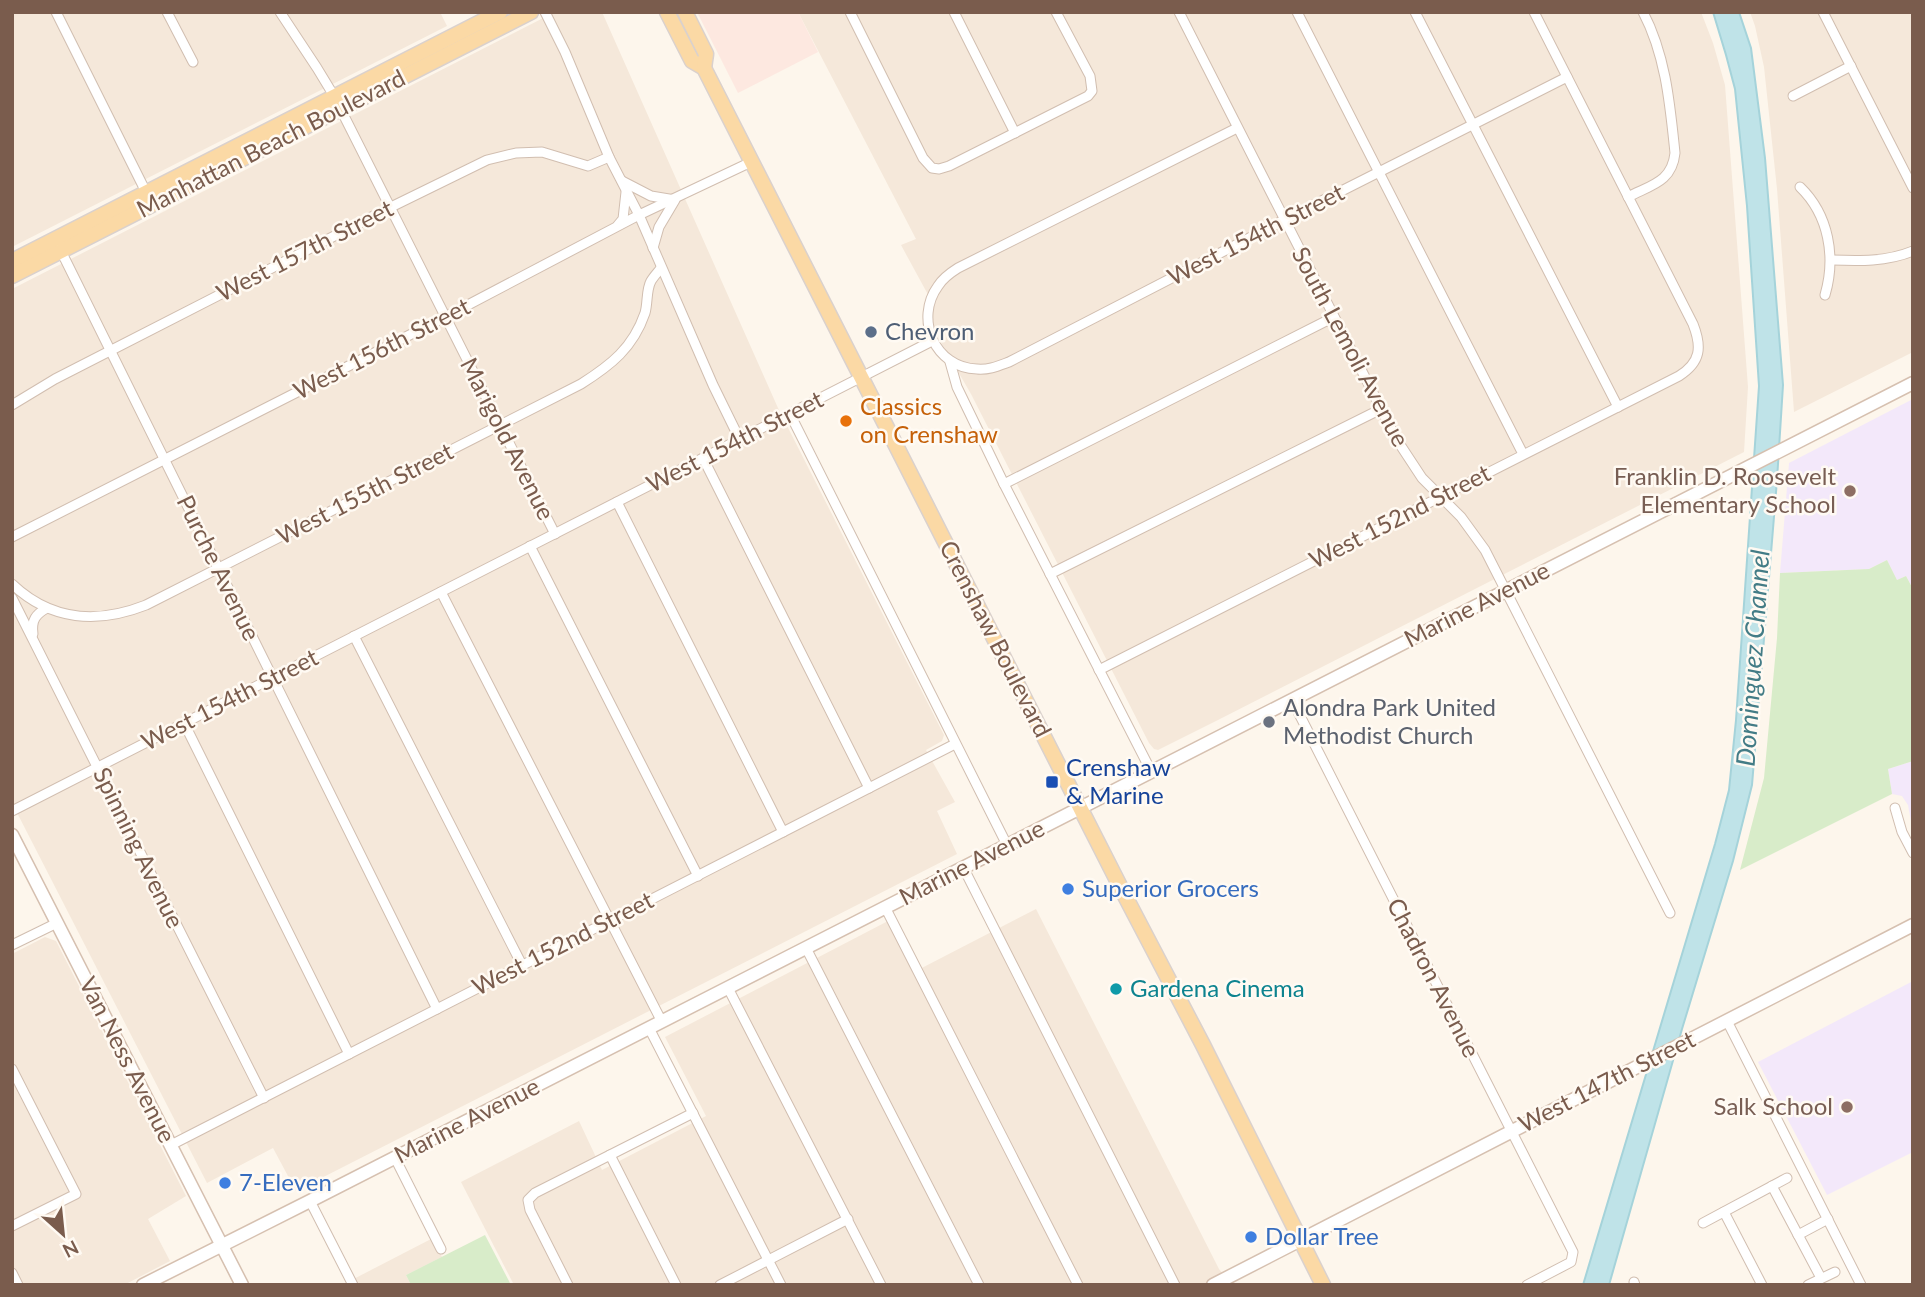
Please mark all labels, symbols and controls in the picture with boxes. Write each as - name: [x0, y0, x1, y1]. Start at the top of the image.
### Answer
- street label: Manhattan Beach Boulevard: [131, 62, 409, 223]
- street label: West 154th Street: [1162, 176, 1349, 291]
- street label: West 157th Street: [211, 192, 398, 307]
- street label: South Lemoli Avenue: [1286, 242, 1416, 451]
- street label: West 156th Street: [288, 290, 475, 405]
- place label: Chevron: [885, 316, 974, 345]
- marker: Chevron: [863, 324, 879, 340]
- street label: Marigold Avenue: [455, 352, 562, 524]
- street label: West 154th Street: [641, 383, 828, 498]
- place label: Classics on Crenshaw: [860, 391, 998, 448]
- marker: Classics on Crenshaw: [838, 413, 854, 429]
- street label: West 155th Street: [271, 435, 458, 550]
- street label: West 152nd Street: [1304, 457, 1495, 574]
- place label: Franklin D. Roosevelt Elementary School: [1614, 461, 1836, 518]
- marker: Franklin D. Roosevelt Elementary School: [1842, 483, 1858, 499]
- street label: Purche Avenue: [172, 490, 267, 645]
- street label: Crenshaw Boulevard: [934, 535, 1058, 741]
- water label: Dominguez Channel: [1728, 548, 1776, 767]
- street label: Marine Avenue: [1399, 555, 1554, 653]
- street label: West 154th Street: [136, 641, 323, 756]
- place label: Alondra Park United Methodist Church: [1283, 692, 1496, 749]
- marker: Alondra Park United Methodist Church: [1261, 714, 1277, 730]
- place label: Crenshaw & Marine: [1066, 752, 1171, 809]
- street label: Spinning Avenue: [88, 762, 191, 932]
- marker: Crenshaw & Marine: [1044, 774, 1060, 790]
- street label: Marine Avenue: [894, 813, 1049, 911]
- place label: Superior Grocers: [1082, 873, 1259, 902]
- marker: Superior Grocers: [1060, 881, 1076, 897]
- street label: West 152nd Street: [467, 884, 658, 1001]
- street label: Chadron Avenue: [1382, 893, 1487, 1062]
- street label: Van Ness Avenue: [74, 972, 183, 1147]
- place label: Gardena Cinema: [1130, 973, 1305, 1002]
- marker: Gardena Cinema: [1108, 981, 1124, 997]
- street label: West 147th Street: [1513, 1023, 1700, 1138]
- street label: Marine Avenue: [389, 1071, 544, 1169]
- place label: Salk School: [1714, 1091, 1833, 1120]
- marker: Salk School: [1839, 1099, 1855, 1115]
- place label: 7-Eleven: [239, 1167, 332, 1196]
- marker: 7-Eleven: [217, 1175, 233, 1191]
- north arrow: [28, 1199, 98, 1269]
- place label: Dollar Tree: [1265, 1221, 1379, 1250]
- marker: Dollar Tree: [1243, 1229, 1259, 1245]
- text: N: [59, 1236, 83, 1263]

